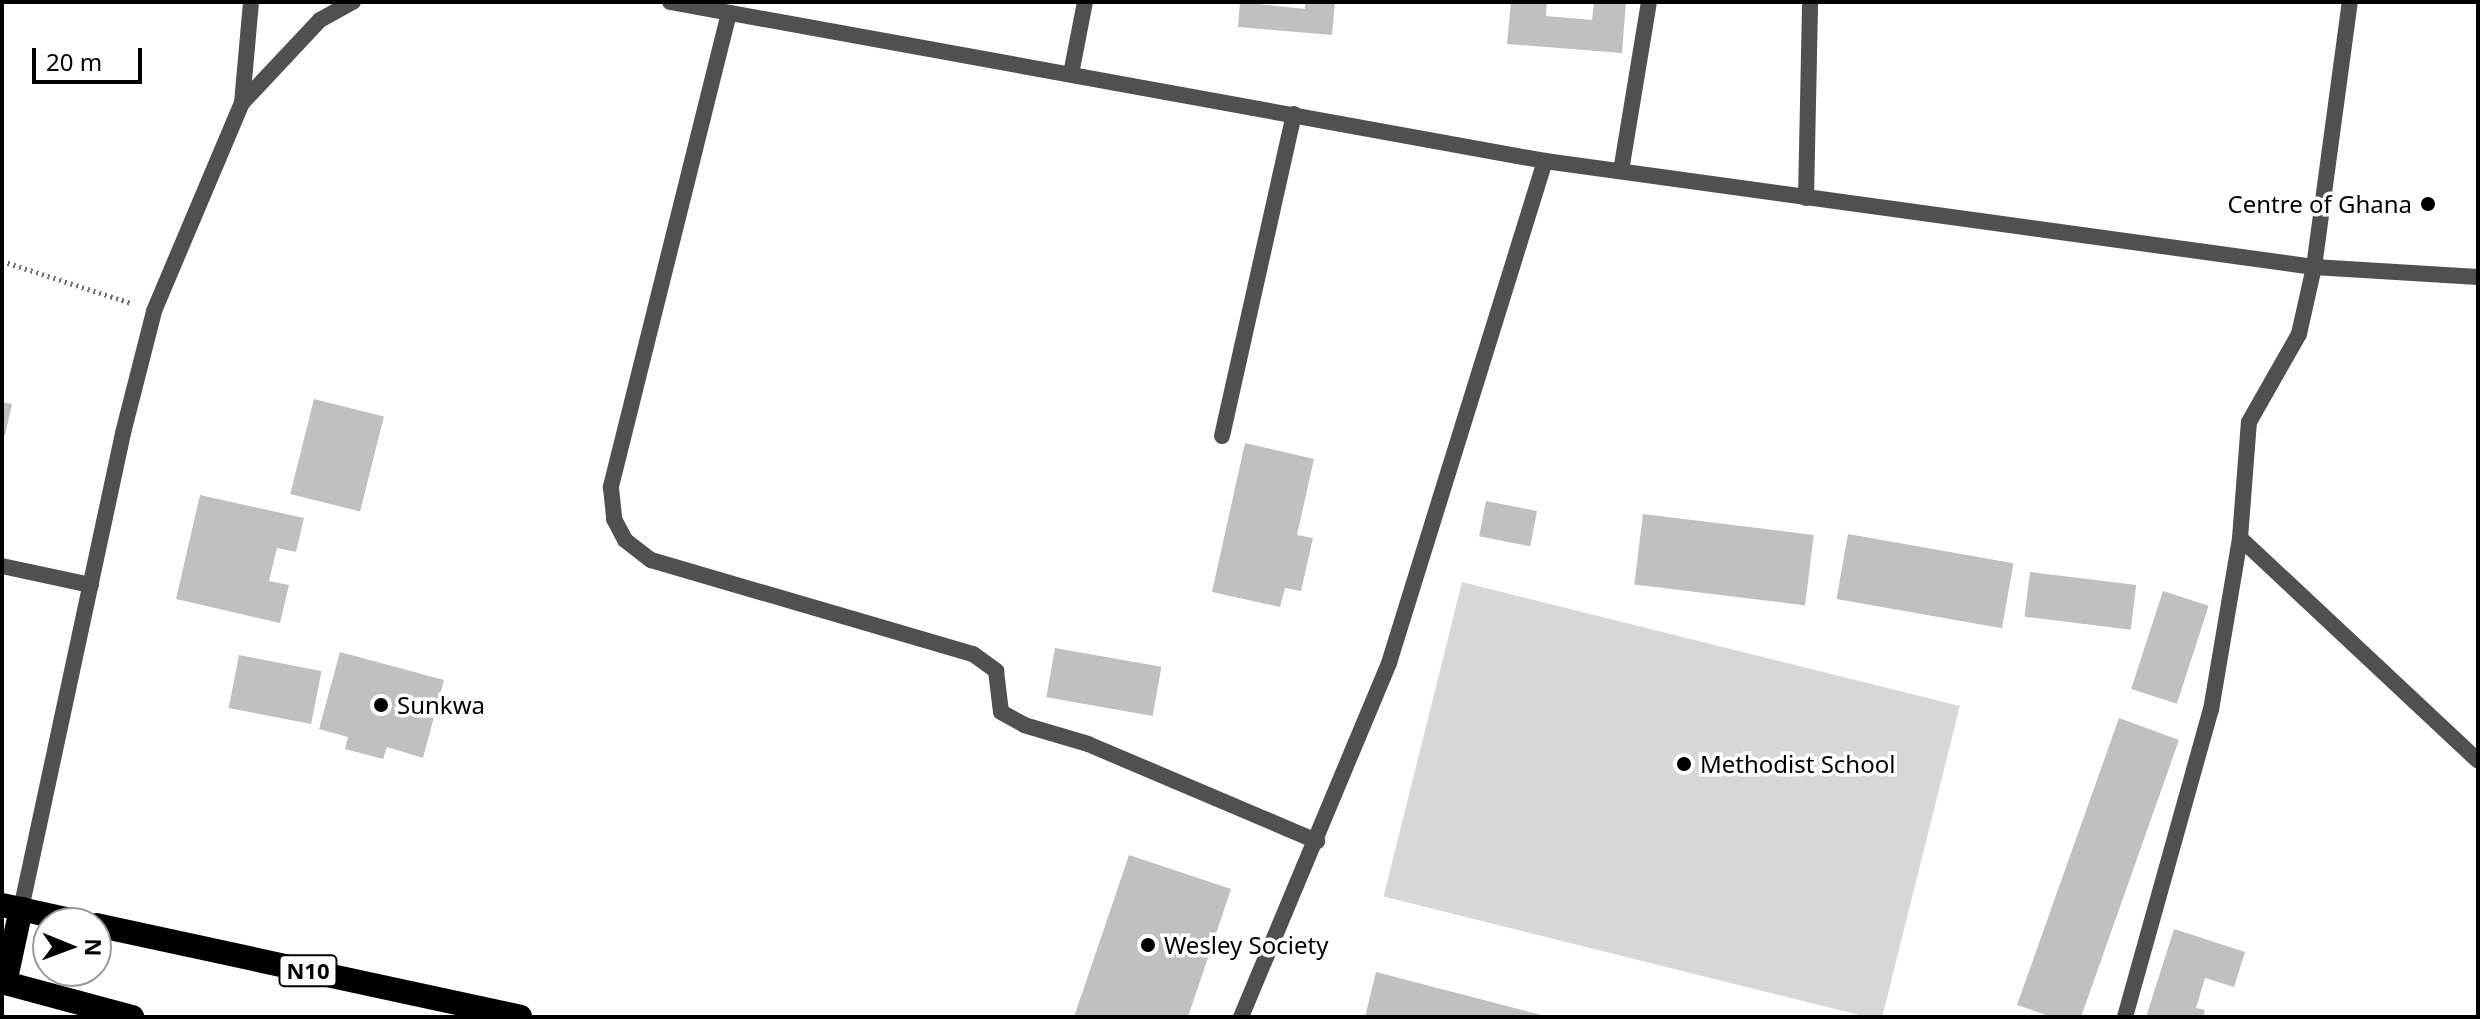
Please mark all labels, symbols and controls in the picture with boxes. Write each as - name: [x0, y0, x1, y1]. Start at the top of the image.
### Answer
- scale bar: [36, 32, 146, 82]
- text: 20 m: [46, 45, 102, 78]
- place label: Centre of Ghana: [2228, 190, 2412, 218]
- marker: Centre of Ghana: [2419, 195, 2437, 213]
- place label: Sunkwa: [397, 691, 485, 719]
- marker: Sunkwa: [372, 696, 390, 714]
- place label: Methodist School: [1700, 750, 1895, 778]
- marker: Methodist School: [1675, 755, 1693, 773]
- north arrow: [32, 907, 112, 987]
- place label: Wesley Society: [1164, 931, 1328, 959]
- marker: Wesley Society: [1139, 936, 1157, 954]
- text: N: [79, 938, 109, 957]
- road number: N10: [278, 953, 338, 989]

